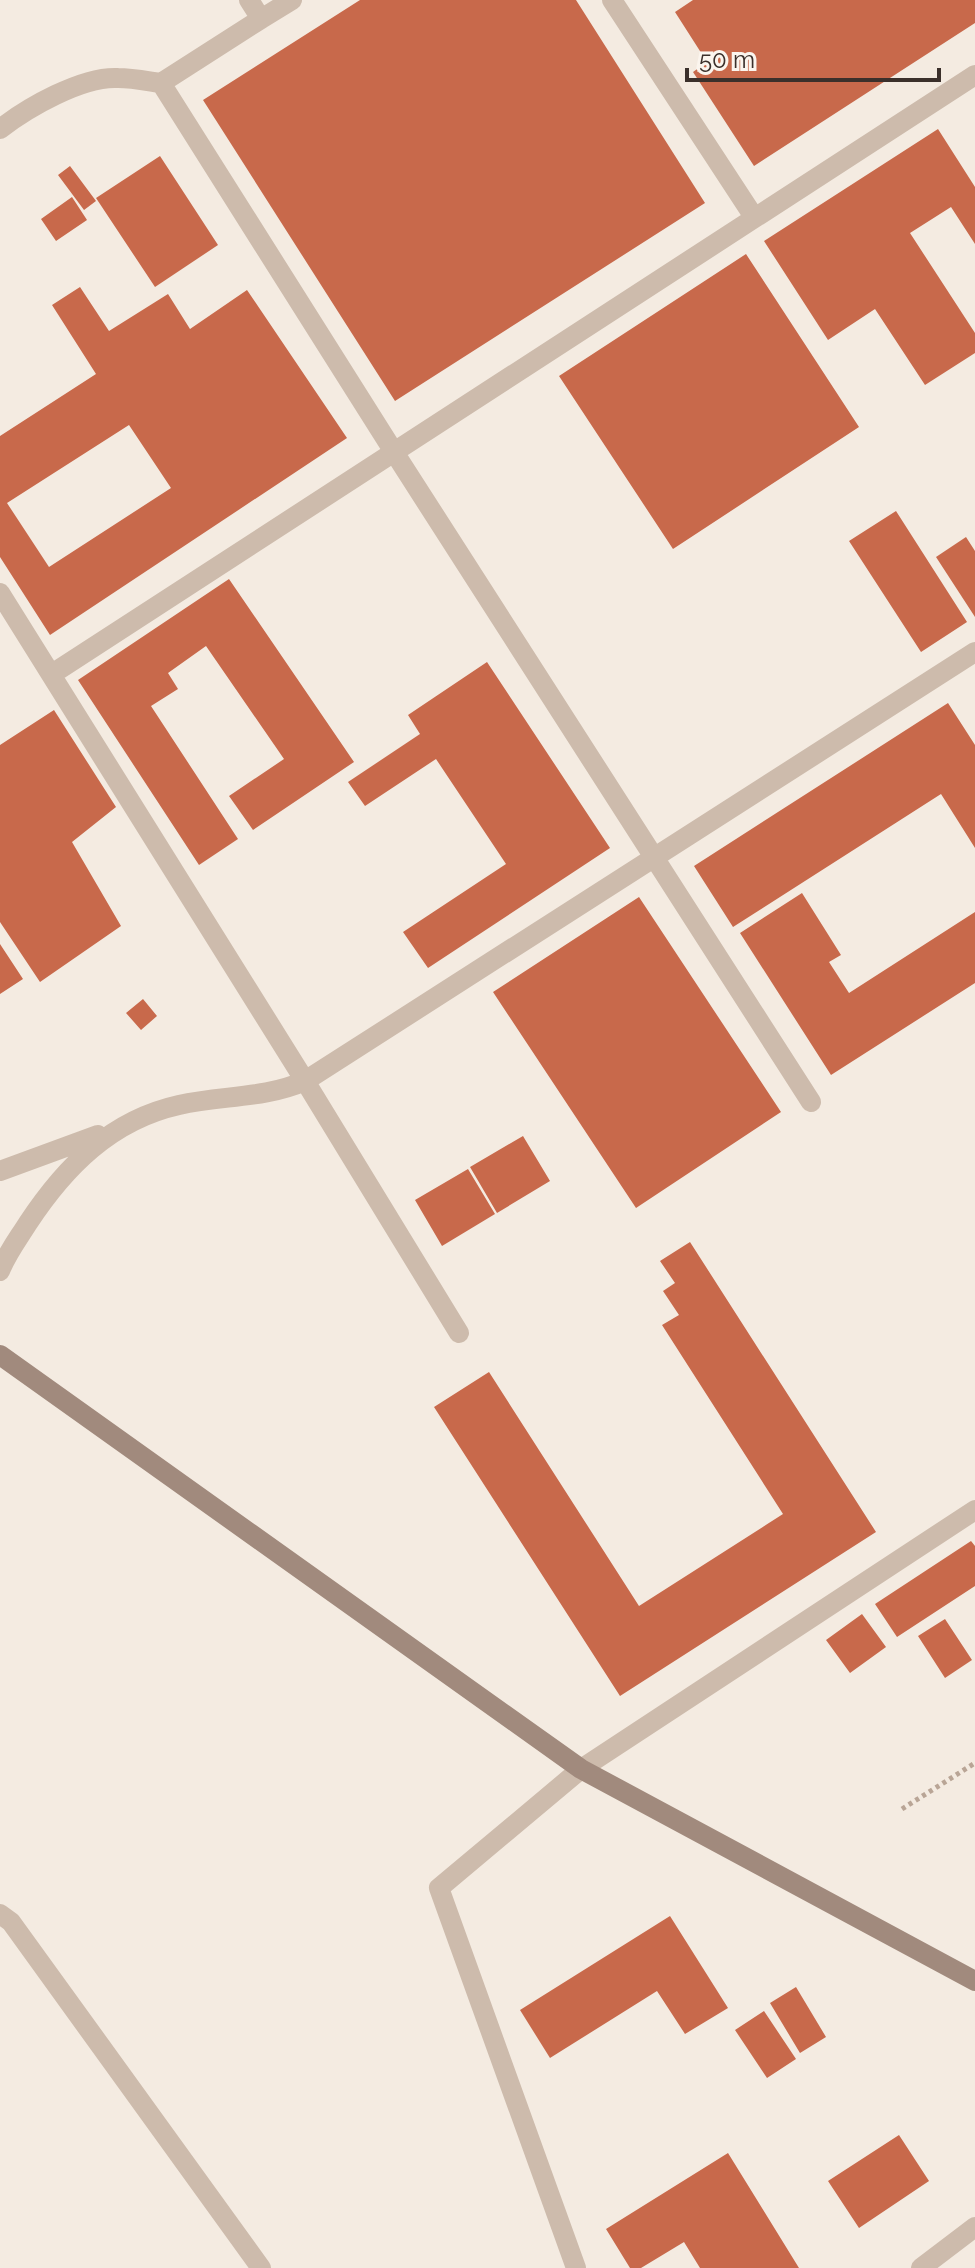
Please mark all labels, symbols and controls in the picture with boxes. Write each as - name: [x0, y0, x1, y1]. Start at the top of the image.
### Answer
- scale bar: [687, 32, 939, 82]
- text: 50 m: [699, 45, 755, 74]

